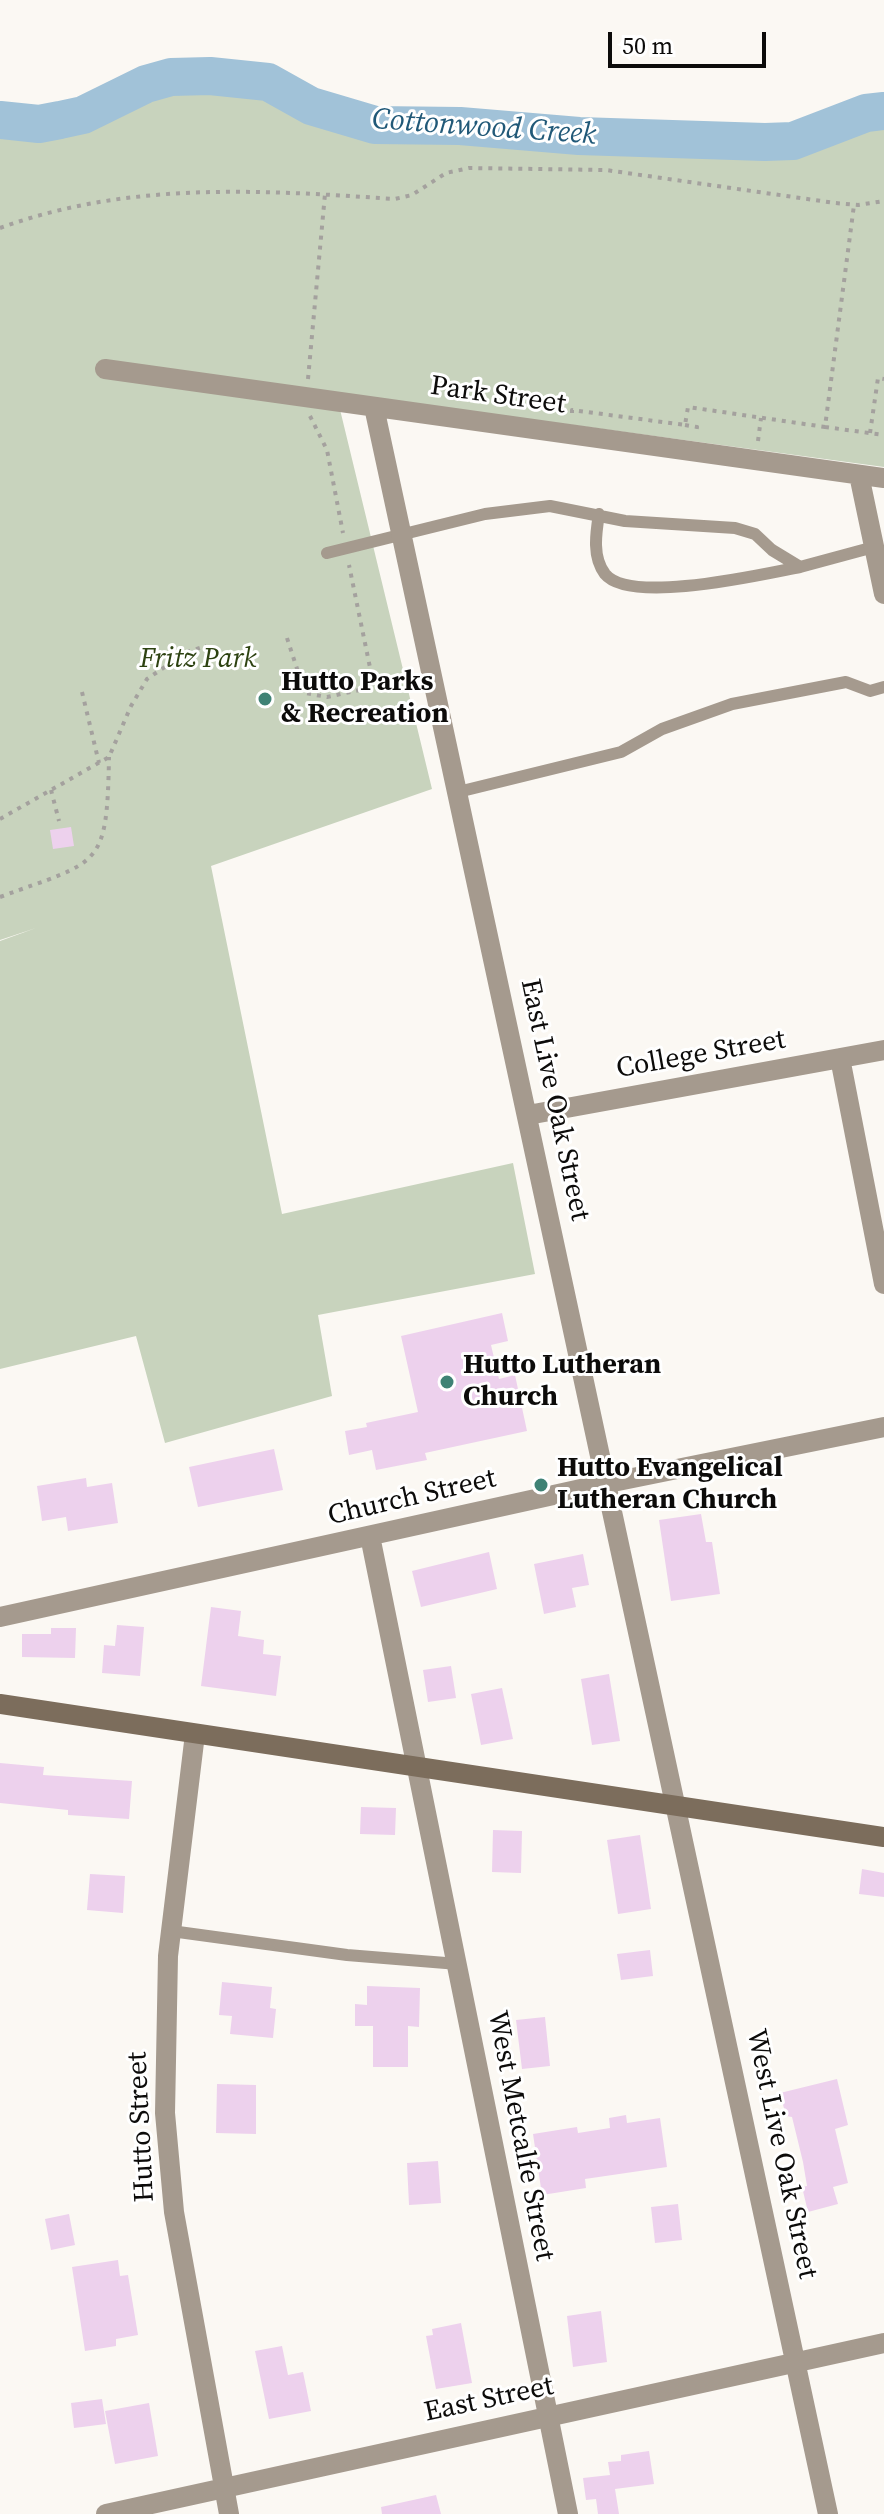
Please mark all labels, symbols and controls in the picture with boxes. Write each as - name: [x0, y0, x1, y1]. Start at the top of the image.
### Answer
- scale bar: [612, 16, 770, 66]
- text: 50 m: [622, 29, 673, 62]
- water label: Cottonwood Creek: [371, 102, 597, 154]
- street label: Park Street: [428, 370, 568, 422]
- park label: Fritz Park: [140, 643, 256, 677]
- place label: Hutto Parks & Recreation: [281, 666, 449, 732]
- marker: Hutto Parks & Recreation: [256, 690, 274, 708]
- street label: East Live Oak Street: [512, 976, 596, 1224]
- street label: College Street: [614, 1024, 788, 1086]
- place label: Hutto Lutheran Church: [463, 1349, 661, 1415]
- marker: Hutto Lutheran Church: [438, 1373, 456, 1391]
- place label: Hutto Evangelical Lutheran Church: [557, 1452, 783, 1518]
- street label: Church Street: [325, 1462, 499, 1534]
- marker: Hutto Evangelical Lutheran Church: [532, 1476, 550, 1494]
- street label: West Metcalfe Street: [479, 2008, 561, 2264]
- street label: West Live Oak Street: [738, 2026, 824, 2282]
- street label: Hutto Street: [121, 2051, 163, 2203]
- street label: East Street: [421, 2370, 557, 2430]

